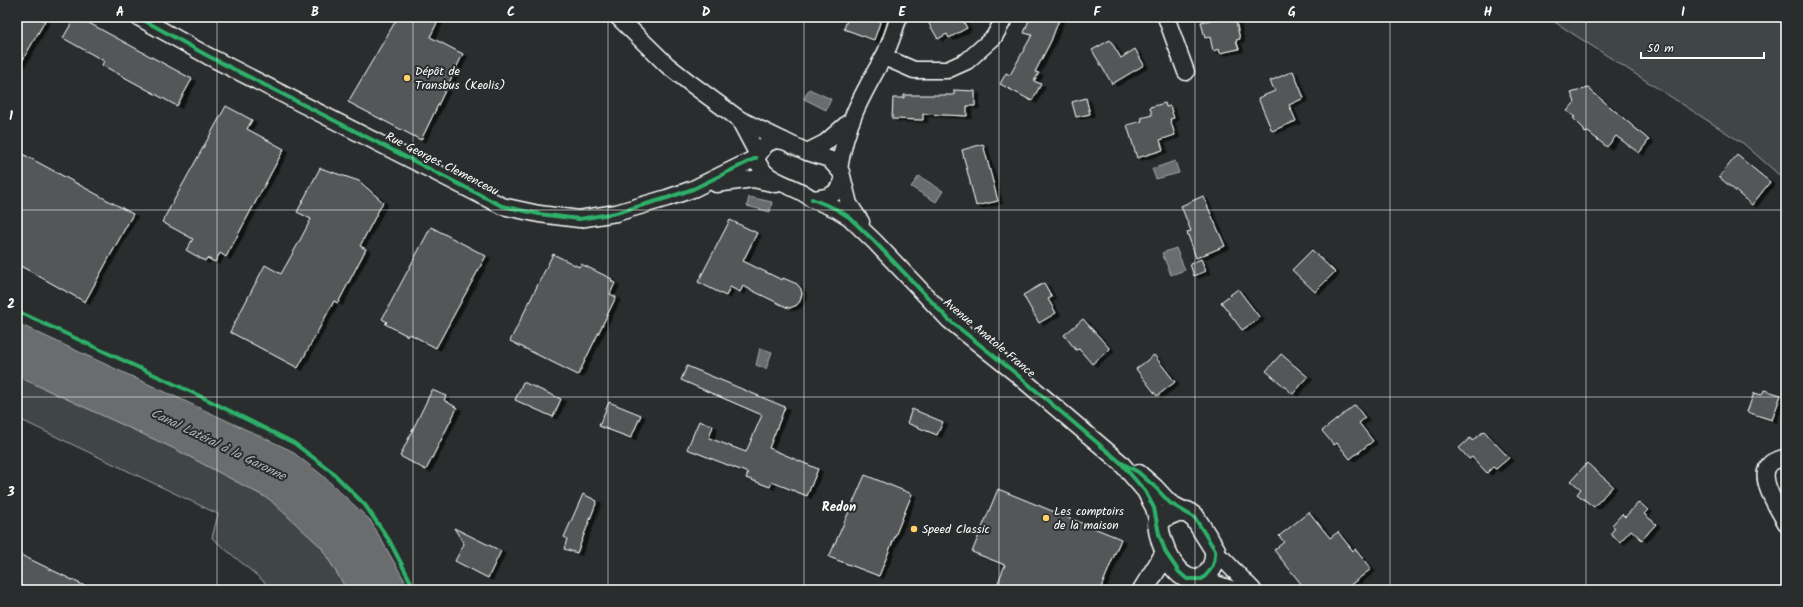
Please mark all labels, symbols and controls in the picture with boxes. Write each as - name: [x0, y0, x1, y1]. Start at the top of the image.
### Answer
- text: A: [116, 2, 124, 23]
- text: B: [311, 2, 319, 23]
- text: C: [507, 2, 515, 23]
- text: D: [702, 2, 711, 23]
- text: E: [898, 2, 906, 23]
- text: F: [1093, 2, 1101, 23]
- text: G: [1288, 2, 1296, 23]
- text: H: [1484, 2, 1493, 23]
- text: I: [1681, 2, 1685, 23]
- scale bar: [1641, 34, 1764, 60]
- text: 50 m: [1647, 39, 1674, 58]
- place label: Dépôt de Transbus (Keolis): [415, 62, 505, 95]
- marker: Dépôt de Transbus (Keolis): [402, 73, 412, 83]
- text: 1: [9, 106, 13, 127]
- street label: Rue Georges Clemenceau: [382, 127, 502, 201]
- text: 2: [7, 294, 15, 315]
- street label: Avenue Anatole France: [939, 294, 1040, 383]
- water label: Canal Latéral à la Garonne: [147, 403, 290, 487]
- text: 3: [6, 482, 15, 503]
- district label: Redon: [822, 497, 856, 518]
- place label: Les comptoirs de la maison: [1054, 502, 1124, 535]
- marker: Les comptoirs de la maison: [1041, 513, 1051, 523]
- place label: Speed Classic: [922, 520, 990, 539]
- marker: Speed Classic: [909, 524, 919, 534]

